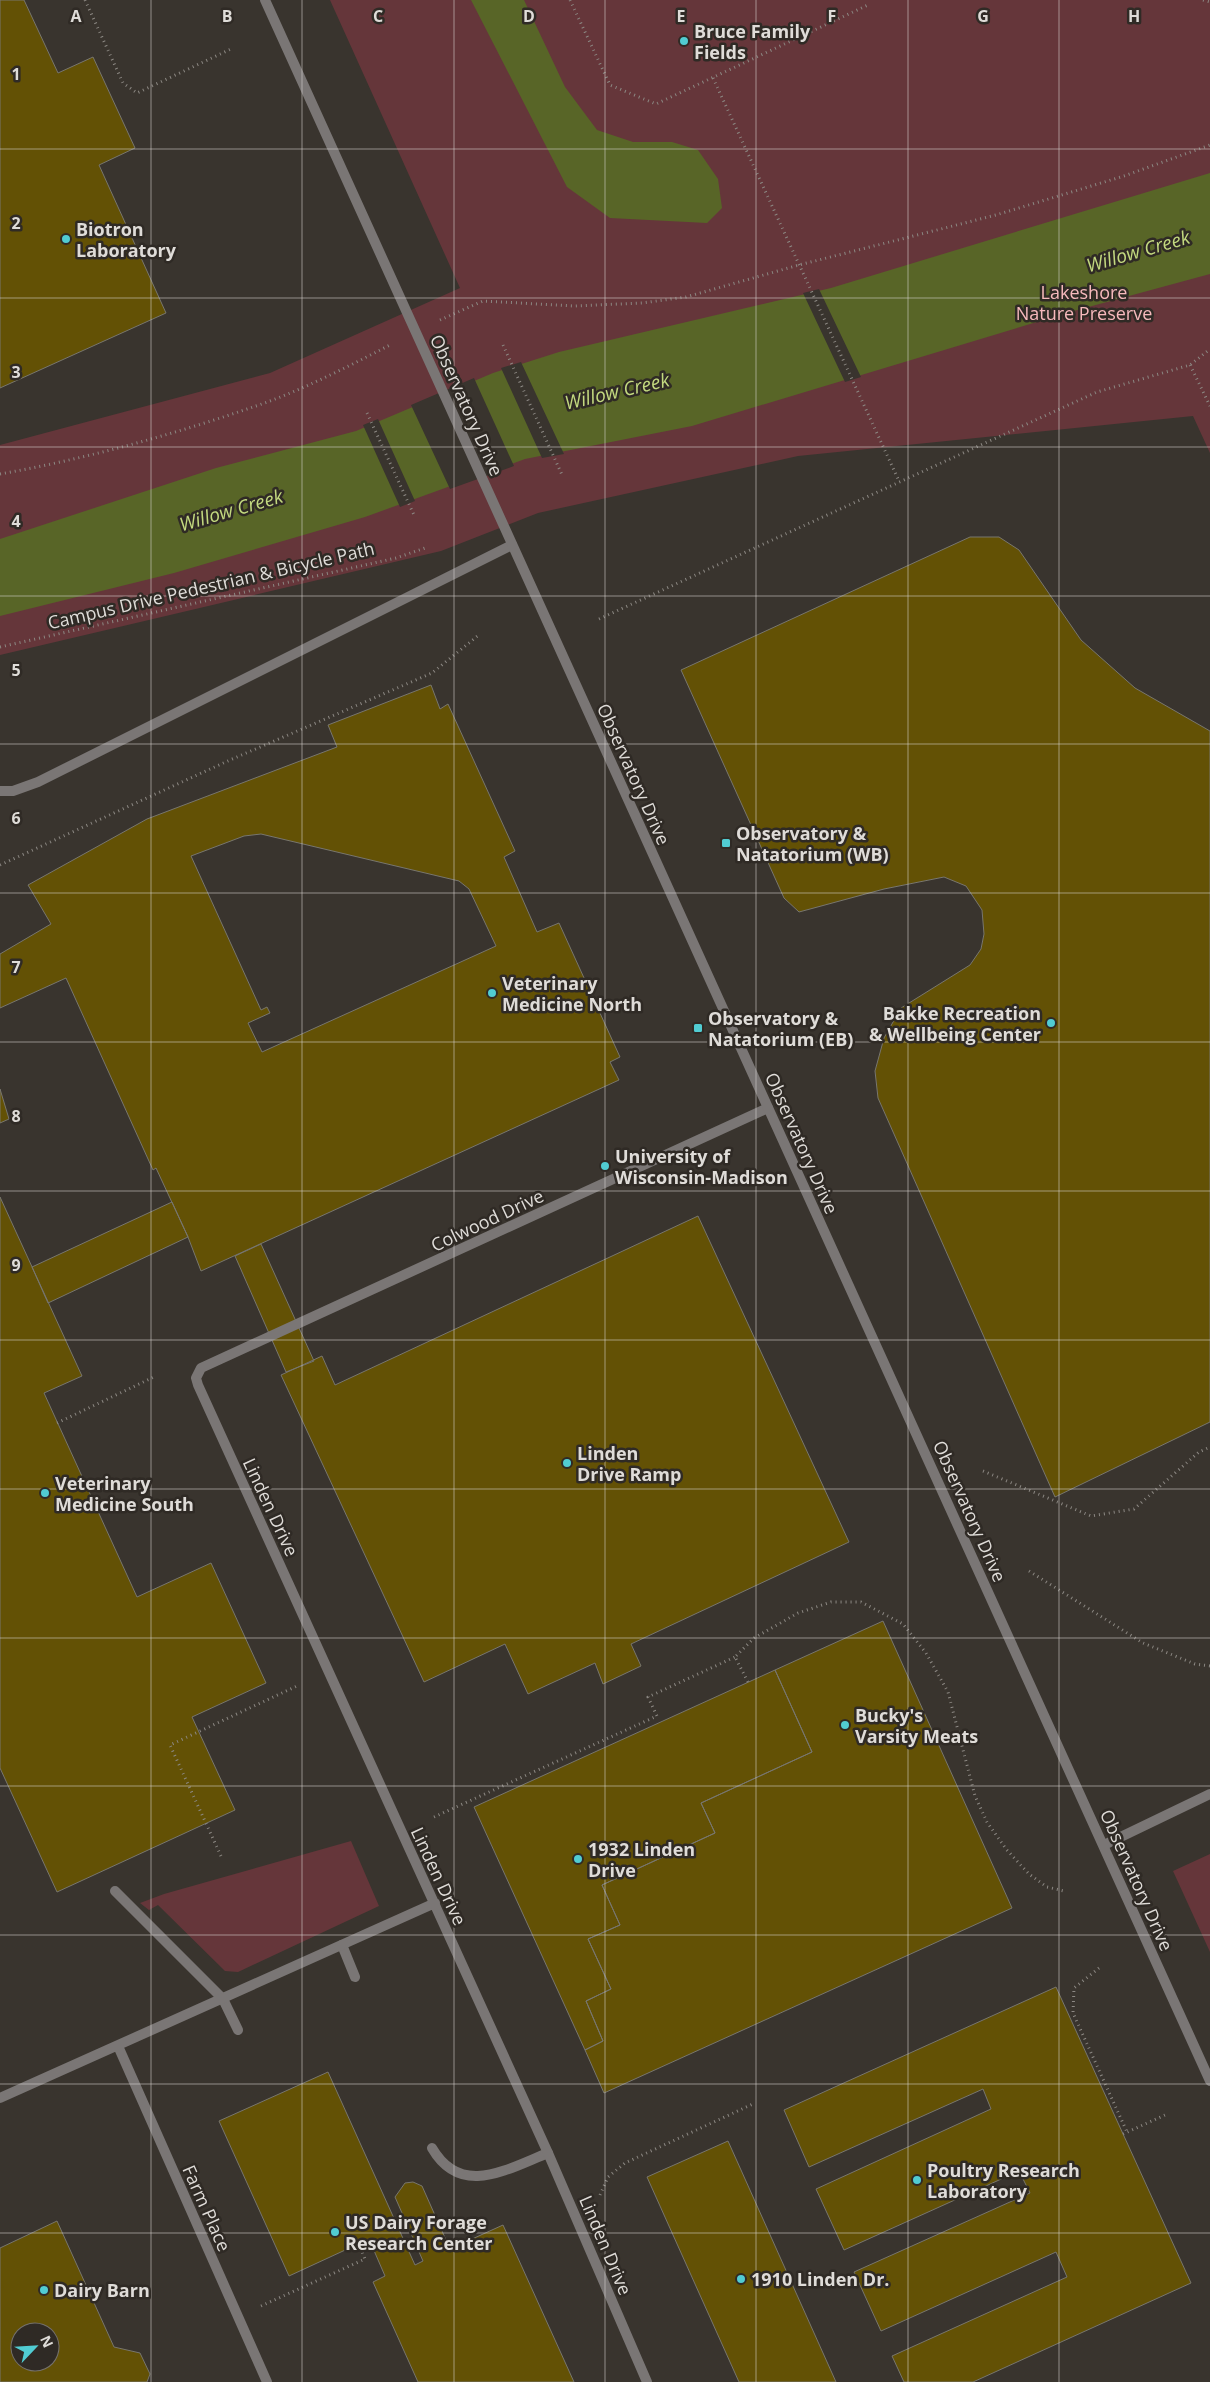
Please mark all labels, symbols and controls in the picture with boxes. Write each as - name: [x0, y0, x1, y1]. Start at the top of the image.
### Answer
- text: A: [70, 5, 82, 27]
- text: B: [222, 5, 232, 27]
- text: C: [373, 5, 383, 27]
- text: D: [523, 5, 535, 27]
- text: E: [677, 5, 686, 27]
- text: F: [828, 5, 836, 27]
- text: G: [977, 5, 989, 27]
- text: H: [1128, 5, 1140, 27]
- place label: Bruce Family Fields: [694, 19, 811, 64]
- marker: Bruce Family Fields: [678, 35, 690, 47]
- text: 1: [11, 63, 21, 85]
- text: 2: [11, 212, 21, 234]
- place label: Biotron Laboratory: [76, 217, 177, 262]
- water label: Willow Creek: [1083, 224, 1194, 278]
- marker: Biotron Laboratory: [60, 233, 72, 245]
- park label: Lakeshore Nature Preserve: [1016, 280, 1152, 325]
- street label: Observatory Drive: [425, 331, 509, 479]
- text: 3: [11, 361, 21, 383]
- water label: Willow Creek: [562, 366, 673, 416]
- water label: Willow Creek: [176, 483, 287, 537]
- text: 4: [11, 510, 21, 532]
- street label: Campus Drive Pedestrian & Bicycle Path: [45, 536, 377, 634]
- text: 5: [11, 659, 21, 681]
- street label: Observatory Drive: [592, 700, 676, 848]
- text: 6: [11, 807, 21, 829]
- place label: Observatory & Natatorium (WB): [736, 821, 889, 866]
- marker: Observatory & Natatorium (WB): [720, 837, 732, 849]
- text: 7: [11, 956, 21, 978]
- place label: Veterinary Medicine North: [502, 971, 642, 1016]
- marker: Veterinary Medicine North: [486, 987, 498, 999]
- place label: Bakke Recreation & Wellbeing Center: [869, 1001, 1041, 1046]
- place label: Observatory & Natatorium (EB): [708, 1006, 853, 1051]
- marker: Bakke Recreation & Wellbeing Center: [1045, 1017, 1057, 1029]
- marker: Observatory & Natatorium (EB): [692, 1022, 704, 1034]
- street label: Observatory Drive: [760, 1069, 844, 1217]
- text: 8: [11, 1105, 21, 1127]
- place label: University of Wisconsin-Madison: [615, 1144, 788, 1189]
- marker: University of Wisconsin-Madison: [599, 1160, 611, 1172]
- street label: Colwood Drive: [427, 1183, 547, 1257]
- text: 9: [11, 1254, 21, 1276]
- street label: Observatory Drive: [928, 1437, 1012, 1585]
- place label: Linden Drive Ramp: [577, 1441, 681, 1486]
- street label: Linden Drive: [238, 1454, 304, 1560]
- marker: Linden Drive Ramp: [561, 1457, 573, 1469]
- place label: Veterinary Medicine South: [55, 1471, 194, 1516]
- marker: Veterinary Medicine South: [39, 1487, 51, 1499]
- place label: Bucky's Varsity Meats: [855, 1703, 978, 1748]
- marker: Bucky's Varsity Meats: [839, 1719, 851, 1731]
- street label: Observatory Drive: [1095, 1806, 1179, 1954]
- street label: Linden Drive: [406, 1823, 472, 1929]
- place label: 1932 Linden Drive: [588, 1837, 695, 1882]
- marker: 1932 Linden Drive: [572, 1853, 584, 1865]
- place label: Poultry Research Laboratory: [927, 2158, 1080, 2203]
- street label: Farm Place: [177, 2161, 237, 2255]
- marker: Poultry Research Laboratory: [911, 2174, 923, 2186]
- street label: Linden Drive: [574, 2192, 638, 2298]
- place label: US Dairy Forage Research Center: [345, 2210, 492, 2255]
- marker: US Dairy Forage Research Center: [329, 2226, 341, 2238]
- place label: 1910 Linden Dr.: [751, 2267, 890, 2291]
- marker: 1910 Linden Dr.: [735, 2273, 747, 2285]
- place label: Dairy Barn: [54, 2278, 150, 2302]
- marker: Dairy Barn: [38, 2284, 50, 2296]
- north arrow: [10, 2322, 60, 2372]
- text: N: [36, 2332, 58, 2350]

